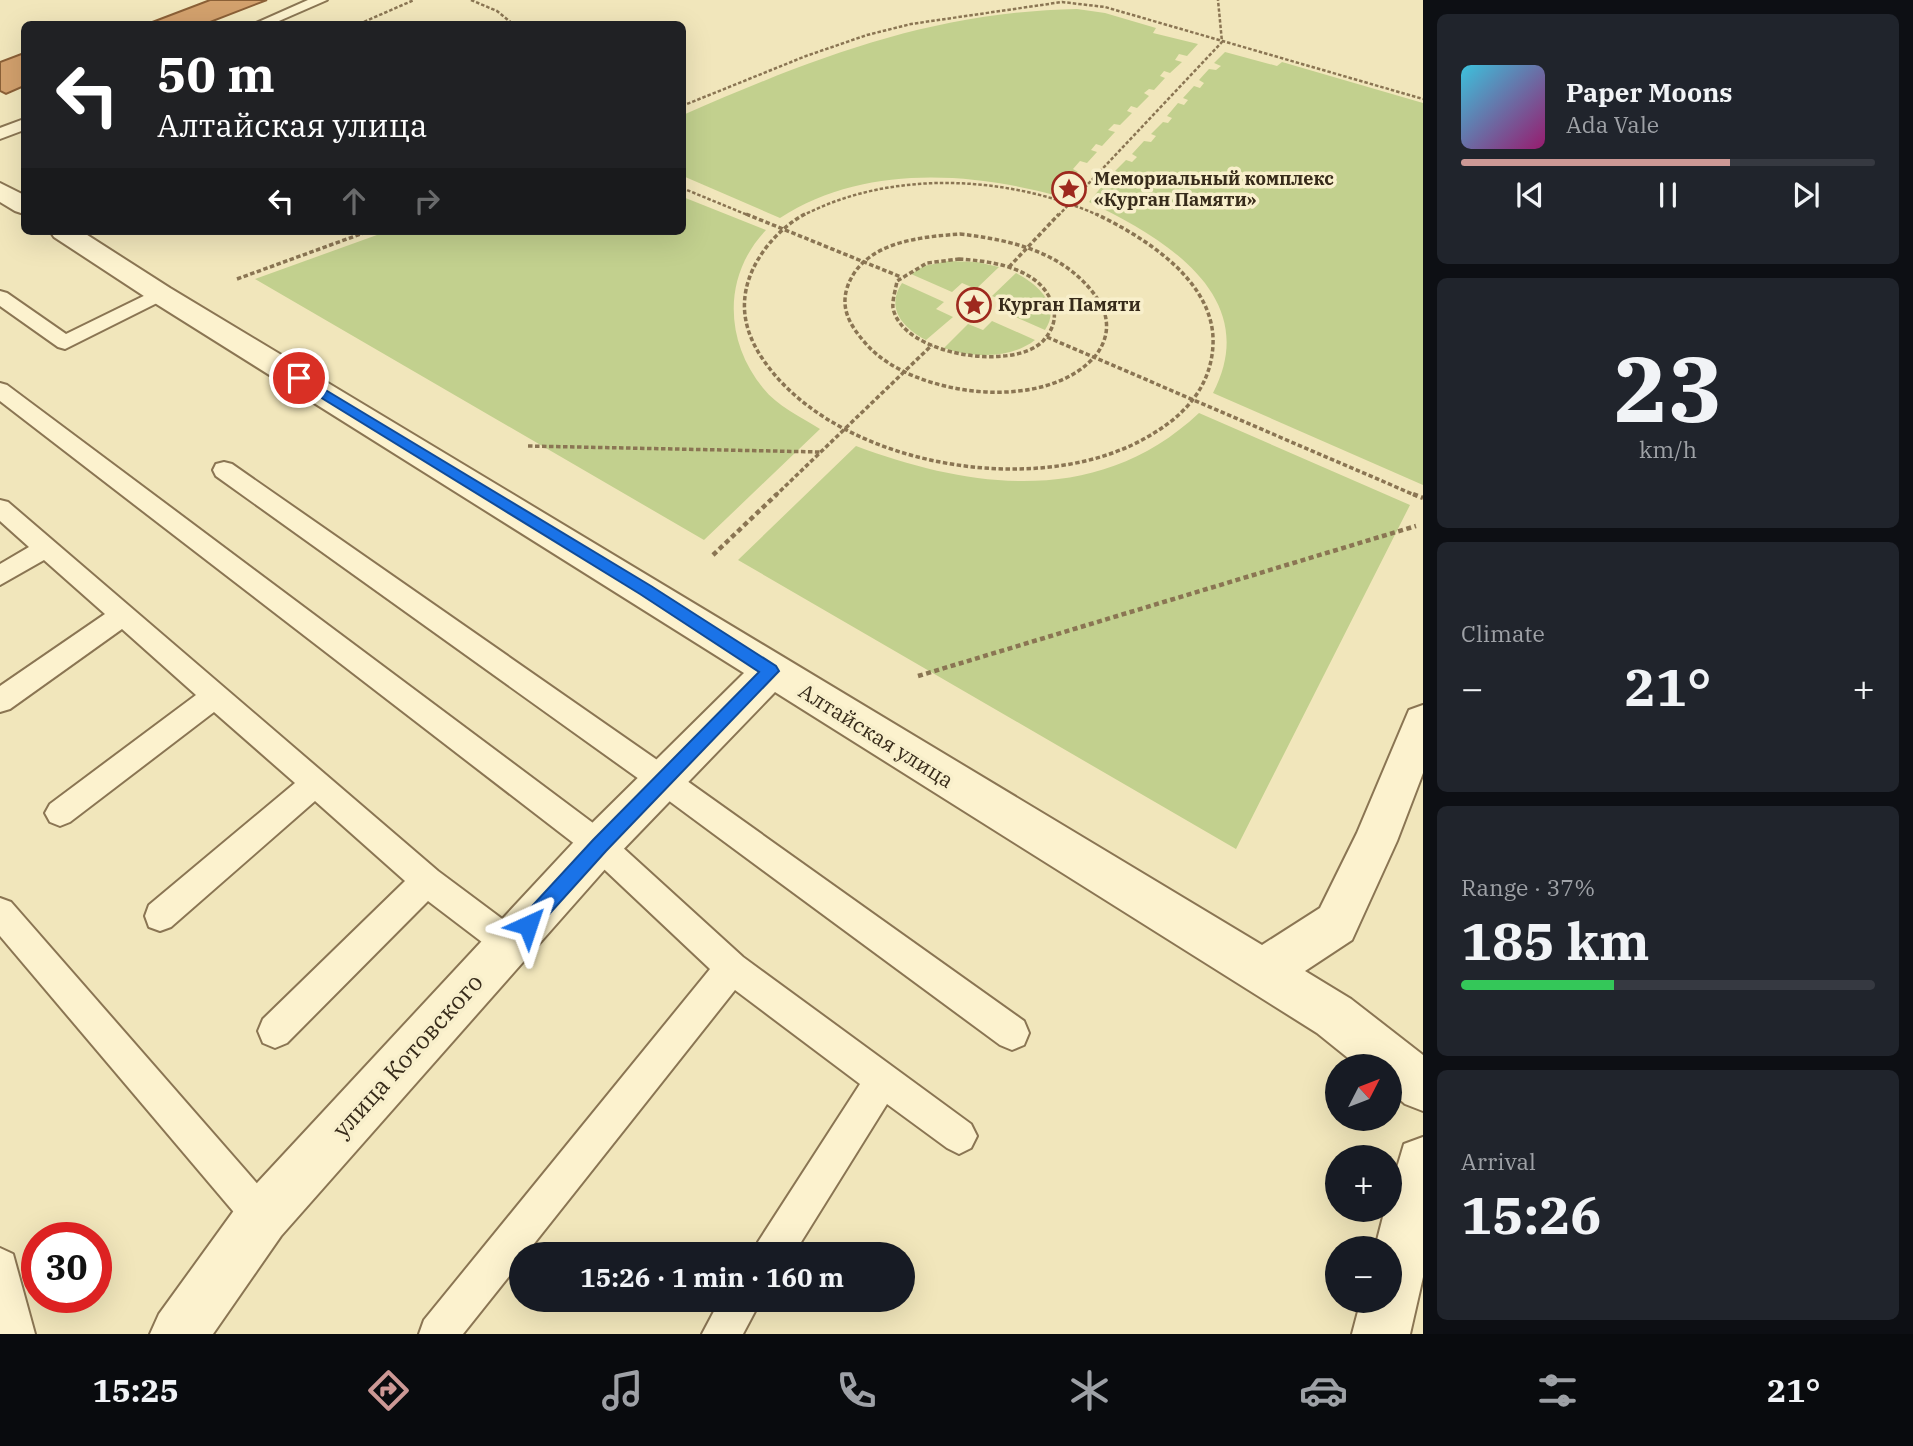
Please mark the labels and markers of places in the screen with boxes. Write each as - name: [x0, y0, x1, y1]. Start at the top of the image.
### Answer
- place label: Мемориальный комплекс «Курган Памяти»: [1094, 167, 1334, 211]
- place icon: Мемориальный комплекс «Курган Памяти»: [1050, 170, 1088, 208]
- place icon: Курган Памяти: [955, 286, 993, 324]
- place label: Курган Памяти: [998, 293, 1141, 316]
- pin: [269, 348, 329, 408]

